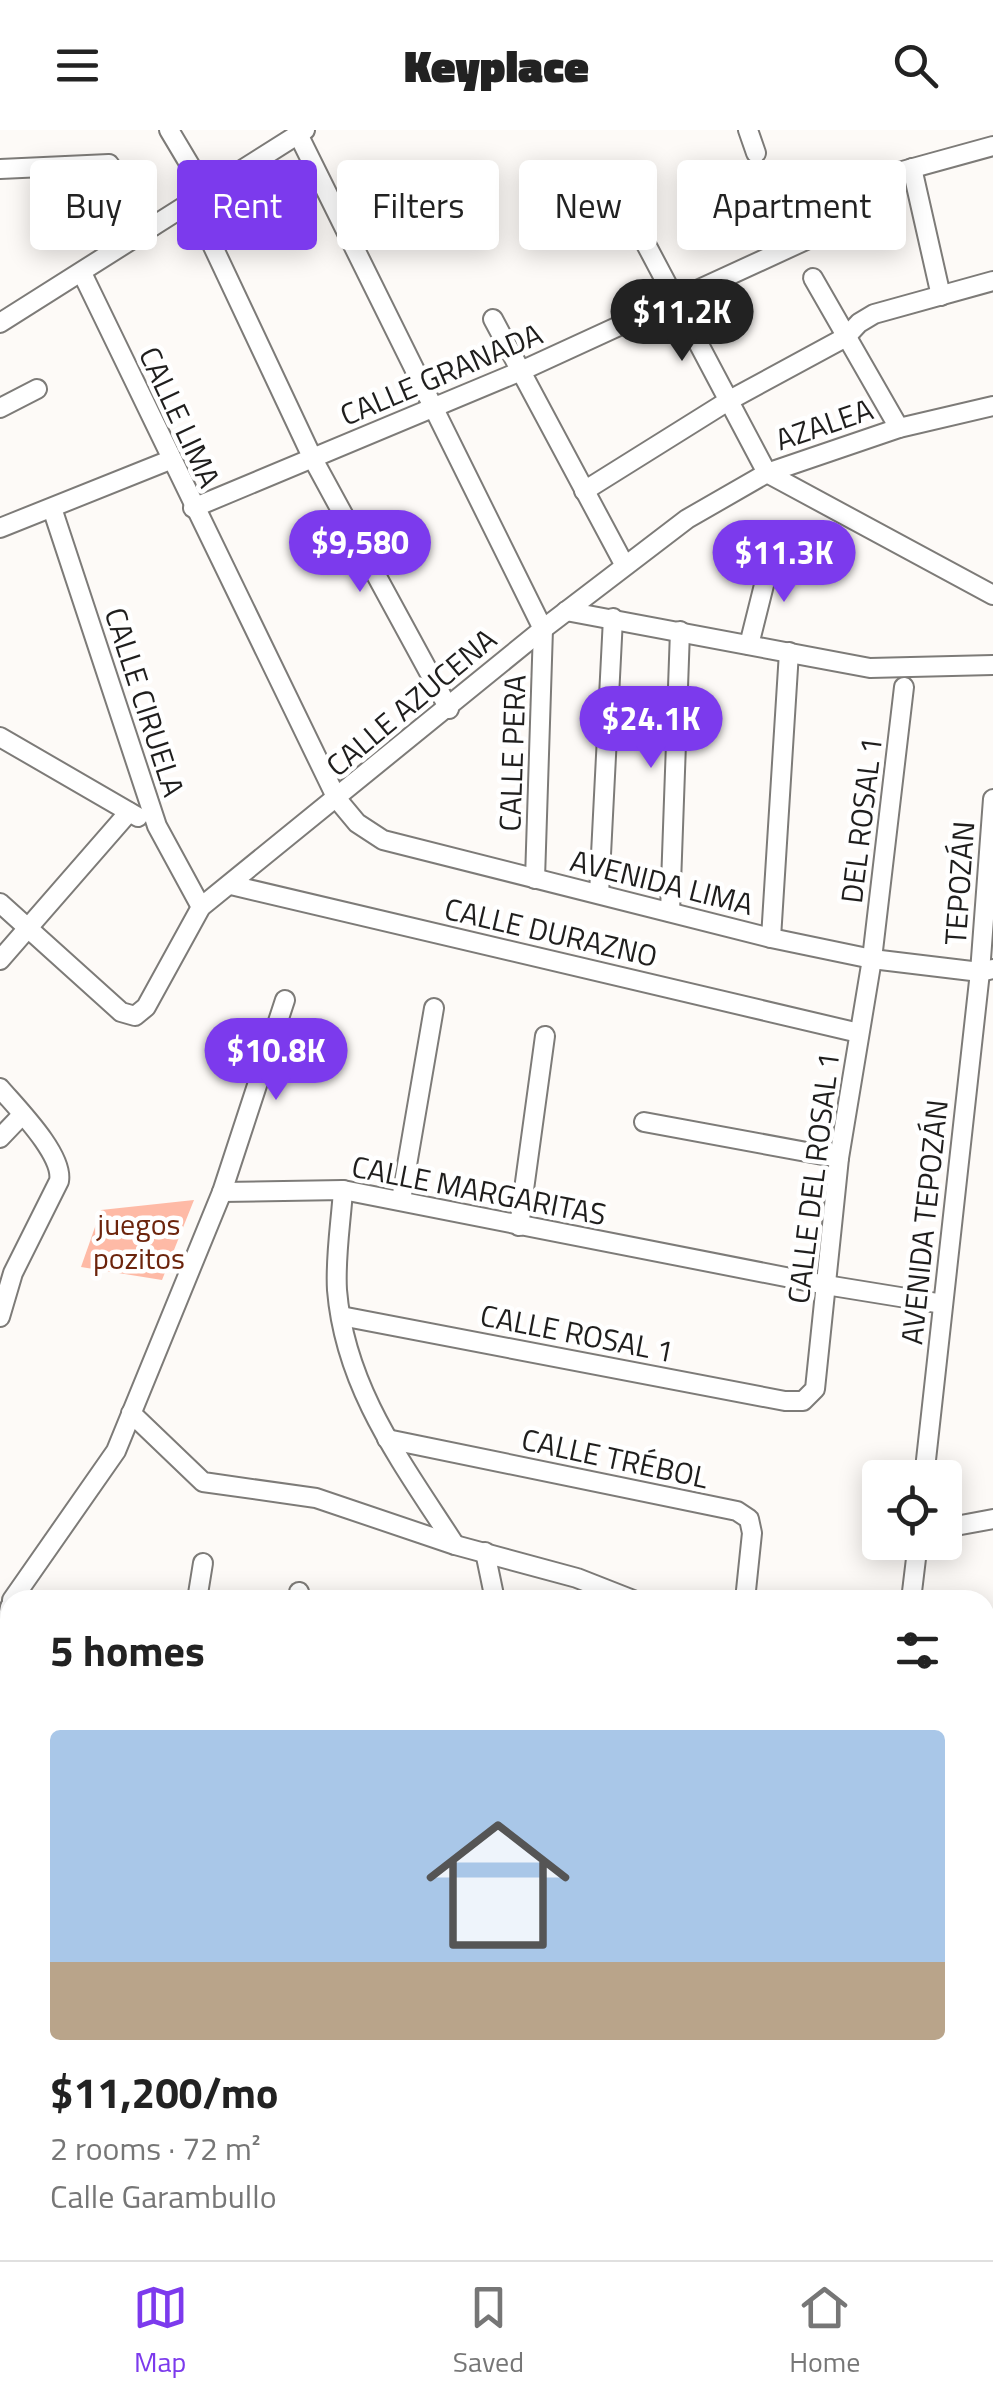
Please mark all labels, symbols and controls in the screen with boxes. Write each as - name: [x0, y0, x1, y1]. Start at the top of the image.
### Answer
- text: Keyplace: [404, 31, 589, 99]
- icon: menu: [50, 38, 105, 93]
- icon: search: [888, 38, 943, 93]
- chip: Buy: [30, 160, 157, 250]
- chip: Rent: [177, 160, 317, 250]
- chip: Filters: [337, 160, 499, 250]
- chip: New: [519, 160, 657, 250]
- chip: Apartment: [677, 160, 906, 250]
- pin: $11.2K: [601, 279, 763, 364]
- text: $11.2K: [633, 287, 731, 335]
- street label: CALLE GRANADA: [333, 311, 549, 437]
- street label: CALLE LIMA: [127, 339, 233, 495]
- street label: AZALEA: [769, 386, 879, 462]
- pin: $9,580: [279, 510, 441, 595]
- text: $9,580: [311, 518, 409, 566]
- pin: $11.3K: [703, 520, 865, 605]
- text: $11.3K: [735, 528, 833, 576]
- street label: CALLE CIRUELA: [93, 601, 197, 803]
- street label: CALLE AZUCENA: [316, 617, 506, 787]
- street label: CALLE PERA: [486, 674, 538, 832]
- pin: $24.1K: [570, 686, 732, 771]
- text: $24.1K: [602, 694, 700, 742]
- street label: DEL ROSAL 1: [828, 734, 894, 906]
- street label: TEPOZÁN: [932, 820, 986, 946]
- street label: AVENIDA LIMA: [566, 837, 758, 927]
- street label: CALLE DURAZNO: [440, 885, 662, 979]
- pin: $10.8K: [195, 1018, 357, 1103]
- text: $10.8K: [227, 1026, 325, 1074]
- street label: CALLE DEL ROSAL 1: [775, 1050, 851, 1306]
- street label: AVENIDA TEPOZÁN: [888, 1097, 960, 1347]
- street label: CALLE MARGARITAS: [348, 1143, 610, 1237]
- park label: juegos pozitos: [93, 1201, 185, 1281]
- street label: CALLE ROSAL 1: [476, 1292, 678, 1374]
- street label: CALLE TRÉBOL: [517, 1416, 713, 1500]
- map controls: [862, 1460, 962, 1560]
- button: locate: [862, 1460, 962, 1560]
- text: 5 homes: [50, 1618, 205, 1682]
- icon: filters: [890, 1623, 945, 1678]
- icon: home: [408, 1795, 588, 1975]
- text: $11,200/mo: [50, 2060, 278, 2124]
- text: 2 rooms · 72 m²: [50, 2124, 261, 2172]
- text: Calle Garambullo: [50, 2172, 277, 2220]
- tab: Map: [133, 2280, 188, 2383]
- tab: Saved: [453, 2280, 524, 2383]
- tab: Home: [789, 2280, 860, 2383]

